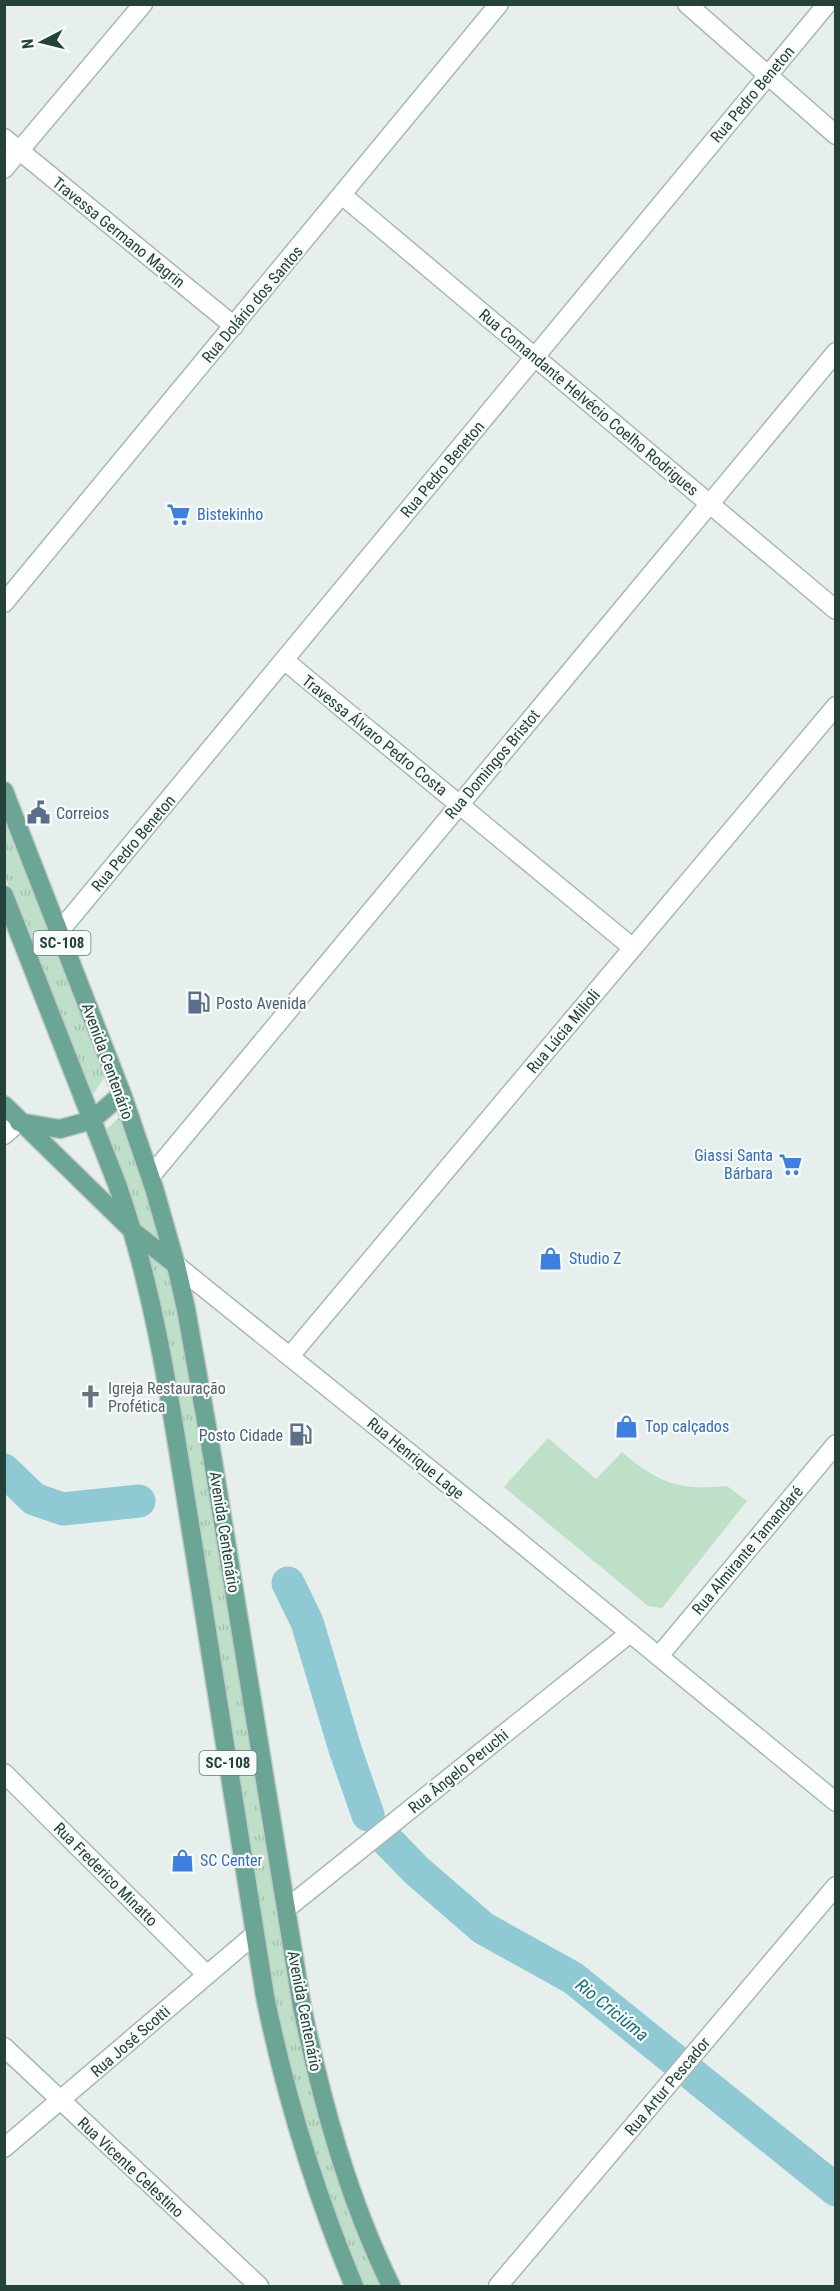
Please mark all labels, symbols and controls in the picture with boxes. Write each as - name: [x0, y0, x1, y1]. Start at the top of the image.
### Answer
- north arrow: [12, 12, 72, 72]
- text: N: [18, 38, 38, 50]
- street label: Rua Pedro Beneton: [707, 42, 798, 146]
- street label: Travessa Germano Magrin: [49, 173, 189, 292]
- street label: Rua Dolário dos Santos: [198, 242, 307, 367]
- street label: Rua Comandante Helvécio Coelho Rodrigues: [475, 305, 702, 500]
- street label: Rua Pedro Beneton: [397, 417, 488, 521]
- supermarket icon: Bistekinho: [166, 501, 192, 527]
- place label: Bistekinho: [197, 505, 263, 524]
- street label: Travessa Álvaro Pedro Costa: [298, 671, 451, 800]
- street label: Rua Domingos Bristot: [441, 706, 544, 823]
- street label: Rua Pedro Beneton: [88, 791, 179, 895]
- public building icon: Correios: [25, 800, 51, 826]
- place label: Correios: [56, 804, 109, 823]
- road number: SC-108: [34, 931, 90, 955]
- street label: Rua Lúcia Milioli: [523, 986, 604, 1077]
- fuel station icon: Posto Avenida: [185, 990, 211, 1016]
- place label: Posto Avenida: [216, 994, 306, 1013]
- street label: Avenida Centenário: [78, 1000, 137, 1122]
- place label: Giassi Santa Bárbara: [694, 1146, 773, 1183]
- supermarket icon: Giassi Santa Bárbara: [778, 1151, 804, 1177]
- shop icon: Studio Z: [538, 1245, 564, 1271]
- place label: Studio Z: [569, 1249, 621, 1268]
- place label: Igreja Restauração Profética: [108, 1379, 226, 1416]
- church icon: Igreja Restauração Profética: [77, 1384, 103, 1410]
- shop icon: Top calçados: [614, 1413, 640, 1439]
- street label: Rua Henrique Lage: [364, 1414, 468, 1503]
- place label: Top calçados: [645, 1417, 729, 1436]
- fuel station icon: Posto Cidade: [288, 1422, 314, 1448]
- place label: Posto Cidade: [199, 1426, 283, 1445]
- street label: Avenida Centenário: [206, 1470, 243, 1594]
- street label: Rua Almirante Tamandaré: [688, 1482, 807, 1619]
- street label: Rua Ângelo Peruchi: [405, 1725, 512, 1817]
- road number: SC-108: [200, 1751, 256, 1775]
- street label: Rua Frederico Minatto: [50, 1819, 161, 1930]
- shop icon: SC Center: [169, 1847, 195, 1873]
- place label: SC Center: [200, 1851, 263, 1870]
- street label: Avenida Centenário: [284, 1949, 326, 2073]
- water label: Rio Criciúma: [572, 1974, 653, 2045]
- street label: Rua José Scotti: [87, 2002, 174, 2081]
- street label: Rua Artur Pescador: [621, 2033, 714, 2139]
- street label: Rua Vicente Celestino: [74, 2113, 188, 2221]

